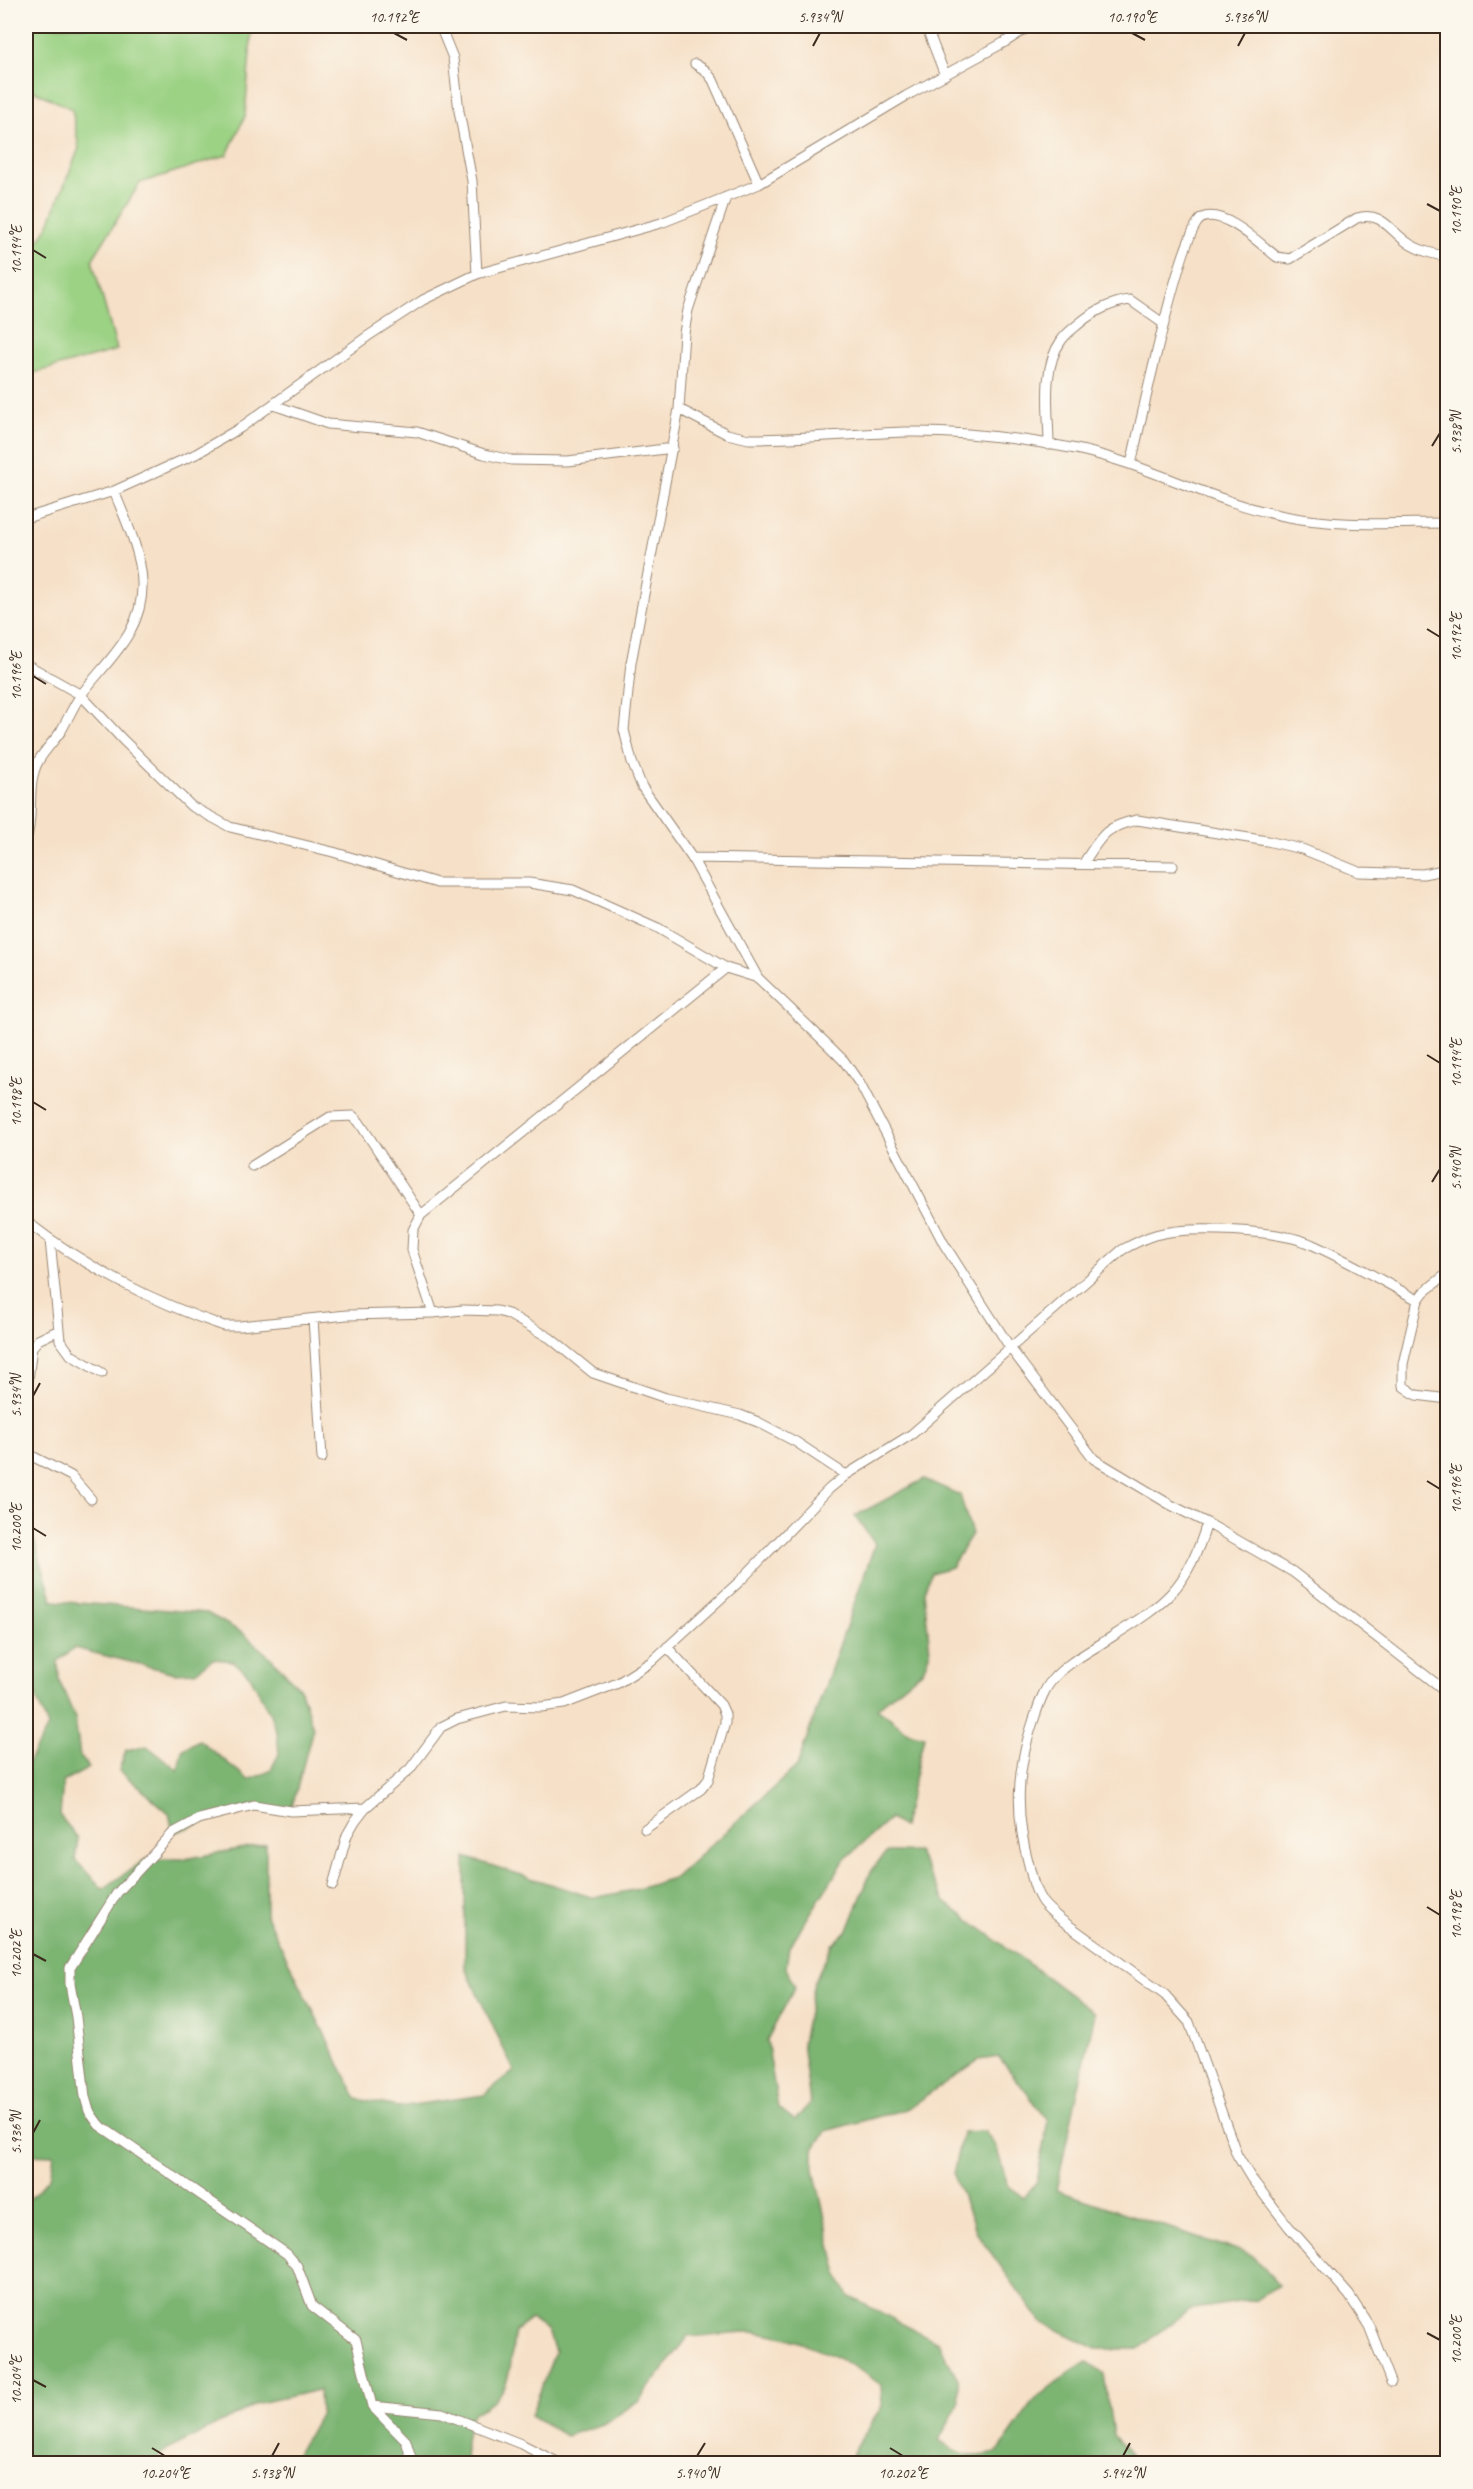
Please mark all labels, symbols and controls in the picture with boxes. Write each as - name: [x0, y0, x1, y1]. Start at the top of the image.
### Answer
- text: 10.192°E: [370, 8, 421, 27]
- text: 5.934°N: [798, 8, 845, 27]
- text: 10.190°E: [1108, 8, 1159, 27]
- text: 5.936°N: [1223, 8, 1270, 27]
- text: 10.190°E: [1447, 184, 1466, 235]
- text: 10.194°E: [7, 223, 26, 274]
- text: 5.938°N: [1447, 408, 1466, 455]
- text: 10.192°E: [1447, 610, 1466, 661]
- text: 10.196°E: [7, 649, 26, 700]
- text: 10.194°E: [1447, 1036, 1466, 1087]
- text: 10.198°E: [7, 1075, 26, 1126]
- text: 5.940°N: [1447, 1144, 1466, 1191]
- text: 5.934°N: [7, 1371, 26, 1418]
- text: 10.196°E: [1447, 1462, 1466, 1513]
- text: 10.200°E: [7, 1501, 26, 1552]
- text: 10.198°E: [1447, 1888, 1466, 1939]
- text: 10.202°E: [7, 1927, 26, 1978]
- text: 5.936°N: [7, 2108, 26, 2155]
- text: 10.200°E: [1447, 2313, 1466, 2364]
- text: 10.204°E: [7, 2353, 26, 2404]
- text: 10.204°E: [141, 2464, 192, 2483]
- text: 5.938°N: [250, 2464, 297, 2483]
- text: 5.940°N: [675, 2464, 722, 2483]
- text: 10.202°E: [879, 2464, 930, 2483]
- text: 5.942°N: [1101, 2464, 1148, 2483]

